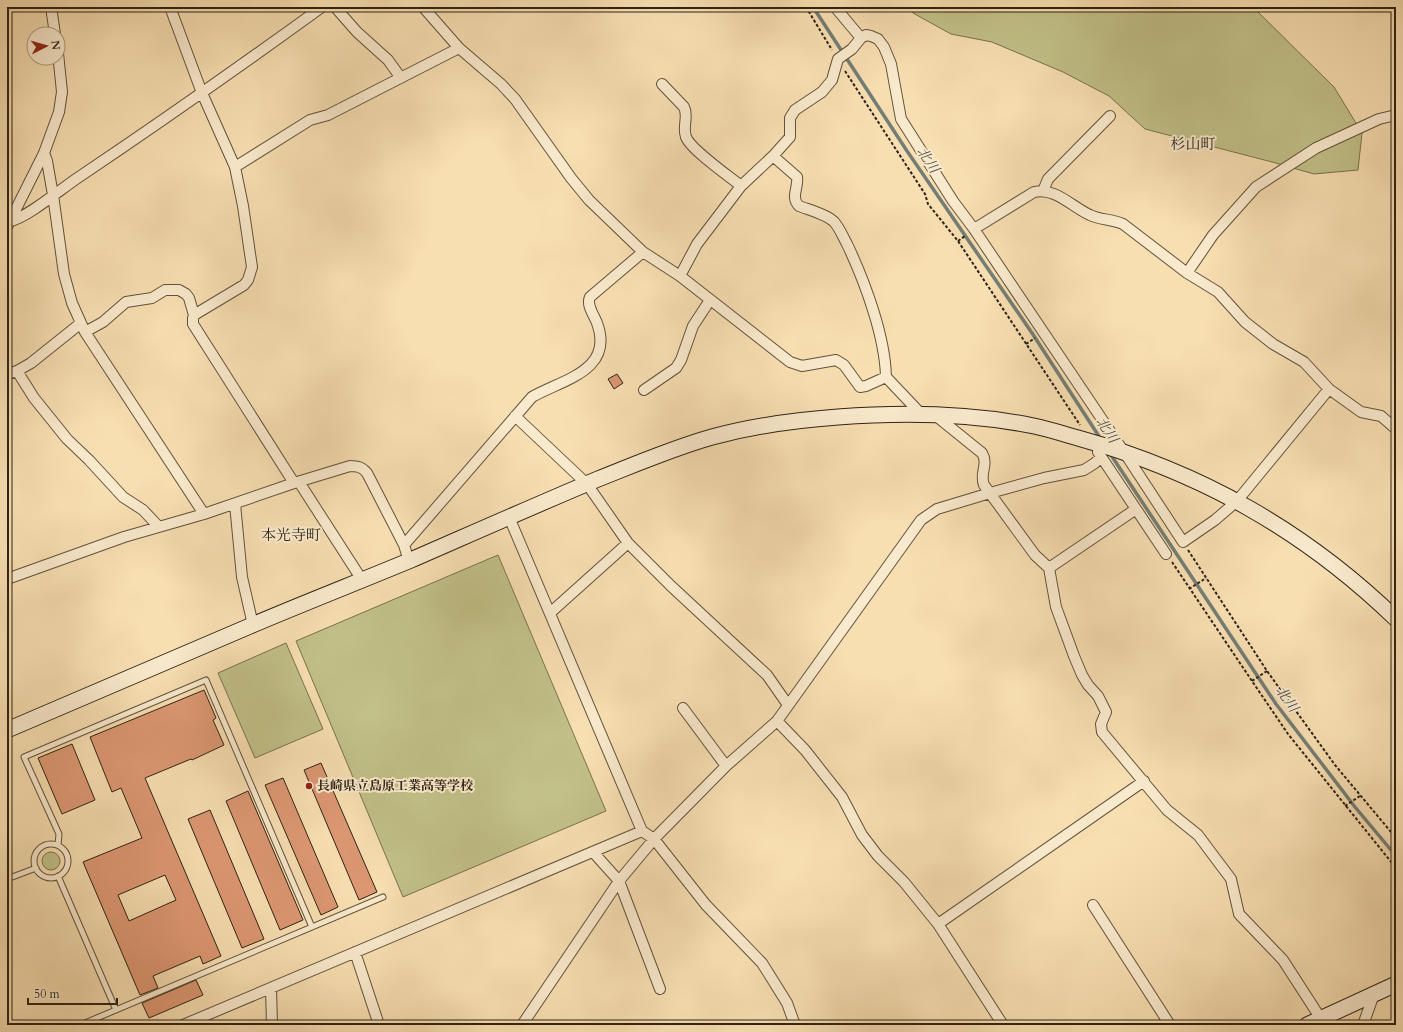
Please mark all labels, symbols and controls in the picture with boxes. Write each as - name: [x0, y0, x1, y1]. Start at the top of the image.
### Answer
- north arrow: [26, 26, 66, 66]
- text: N: [47, 39, 63, 51]
- district label: 杉山町: [1170, 134, 1216, 154]
- water label: 北川: [912, 143, 945, 179]
- water label: 北川: [1091, 413, 1124, 449]
- district label: 本光寺町: [261, 525, 321, 545]
- water label: 北川: [1271, 682, 1304, 718]
- place label: 長崎県立島原工業高等学校: [317, 777, 474, 795]
- marker: 長崎県立島原工業高等学校: [304, 781, 314, 791]
- scale bar: [28, 980, 117, 1006]
- text: 50 m: [34, 986, 61, 1002]

